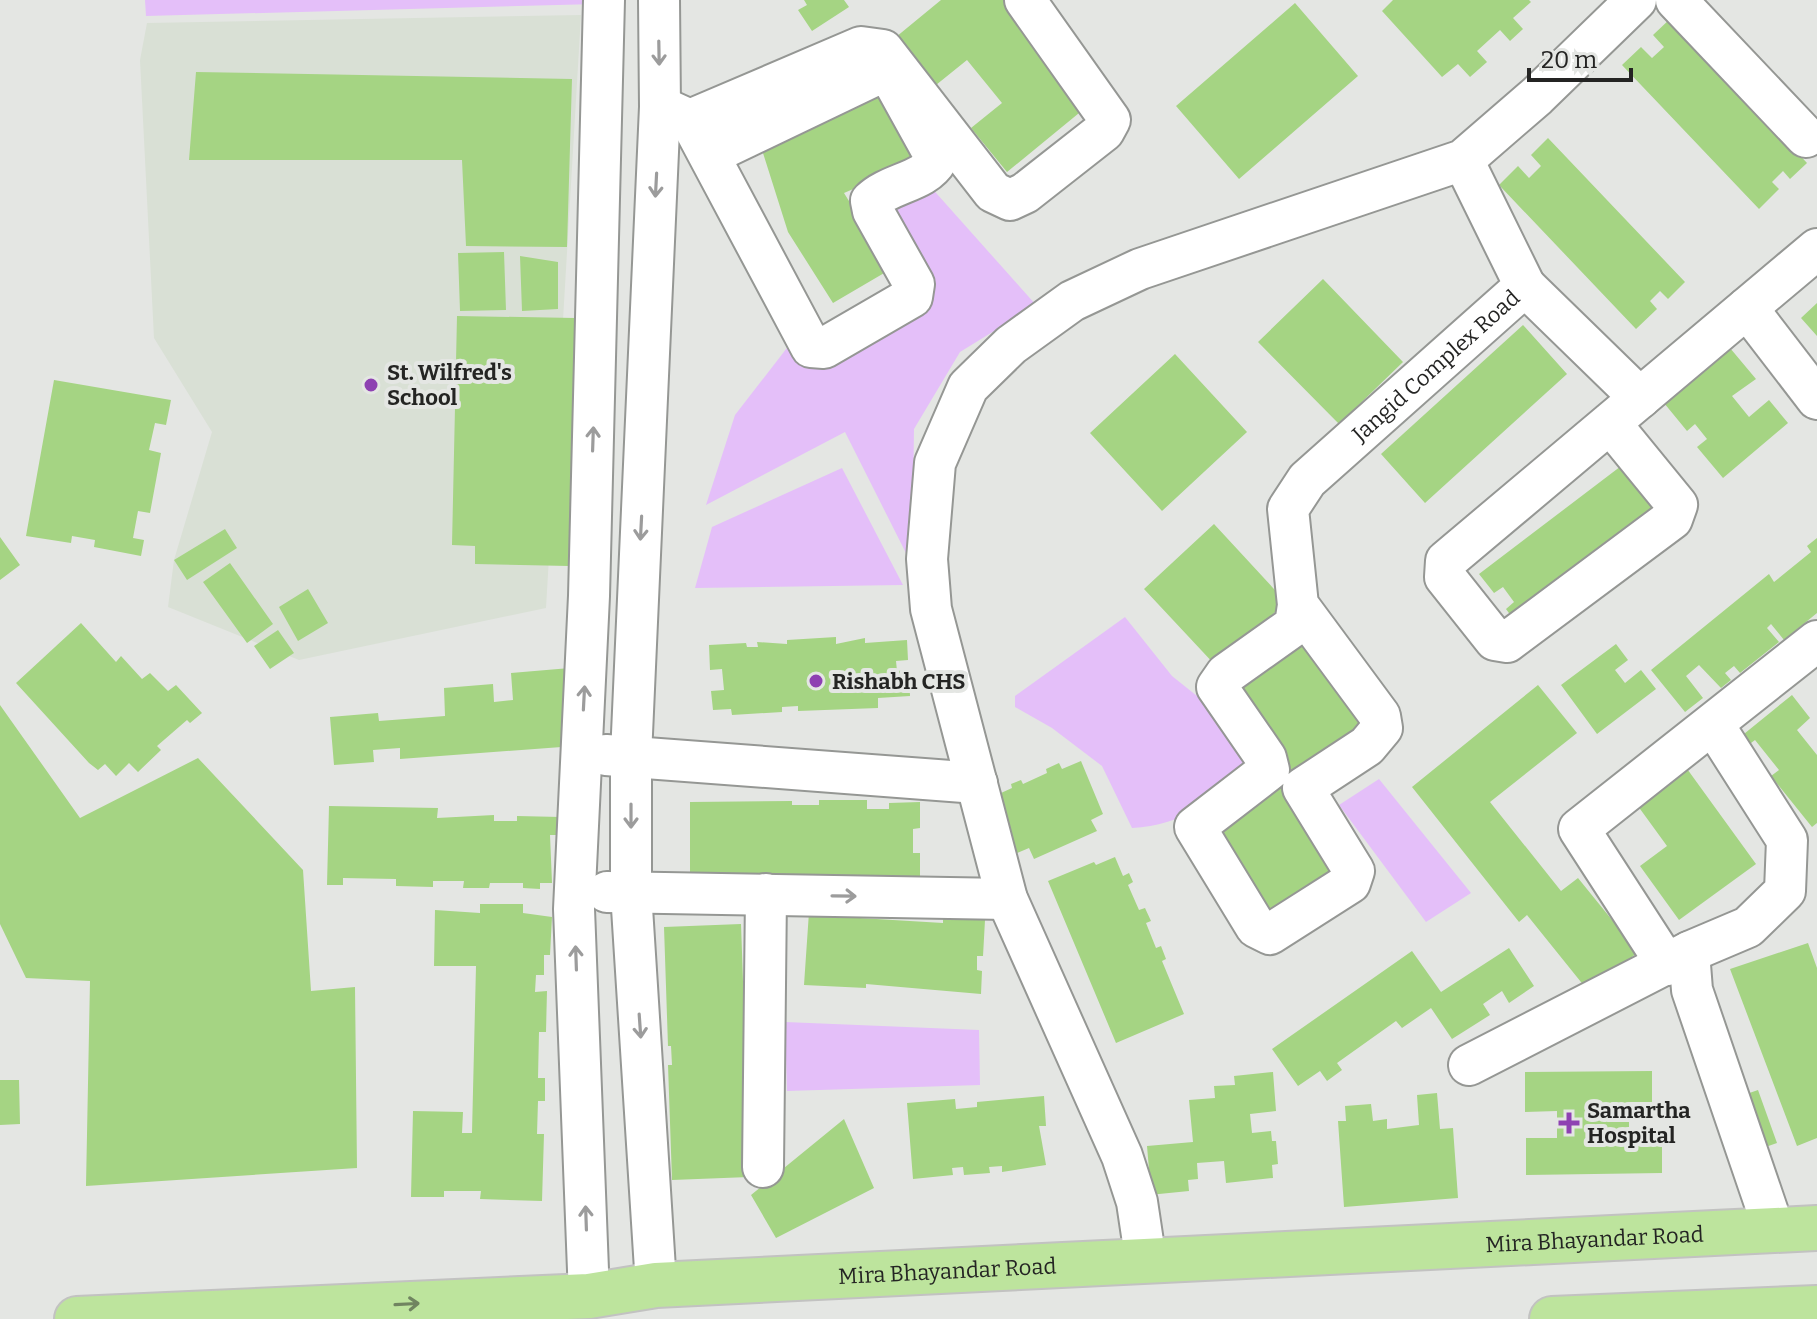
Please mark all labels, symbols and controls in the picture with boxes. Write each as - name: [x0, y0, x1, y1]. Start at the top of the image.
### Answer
- scale bar: [1529, 32, 1631, 82]
- one-way arrow: [651, 39, 667, 66]
- text: 20 m: [1541, 46, 1597, 74]
- one-way arrow: [649, 171, 664, 198]
- street label: Jangid Complex Road: [1346, 284, 1525, 448]
- place label: St. Wilfred's School: [387, 359, 512, 411]
- marker: St. Wilfred's School: [362, 376, 380, 394]
- one-way arrow: [586, 426, 601, 453]
- one-way arrow: [634, 514, 649, 541]
- place label: Rishabh CHS: [832, 668, 966, 695]
- marker: Rishabh CHS: [807, 672, 825, 690]
- one-way arrow: [577, 685, 592, 712]
- one-way arrow: [623, 802, 639, 829]
- one-way arrow: [830, 888, 857, 904]
- one-way arrow: [569, 945, 584, 972]
- one-way arrow: [632, 1012, 647, 1039]
- place label: Samartha Hospital: [1587, 1097, 1691, 1149]
- marker: Samartha Hospital: [1558, 1112, 1580, 1134]
- one-way arrow: [578, 1205, 593, 1232]
- street label: Mira Bhayandar Road: [1485, 1221, 1704, 1258]
- street label: Mira Bhayandar Road: [837, 1252, 1057, 1290]
- one-way arrow: [393, 1297, 420, 1312]

